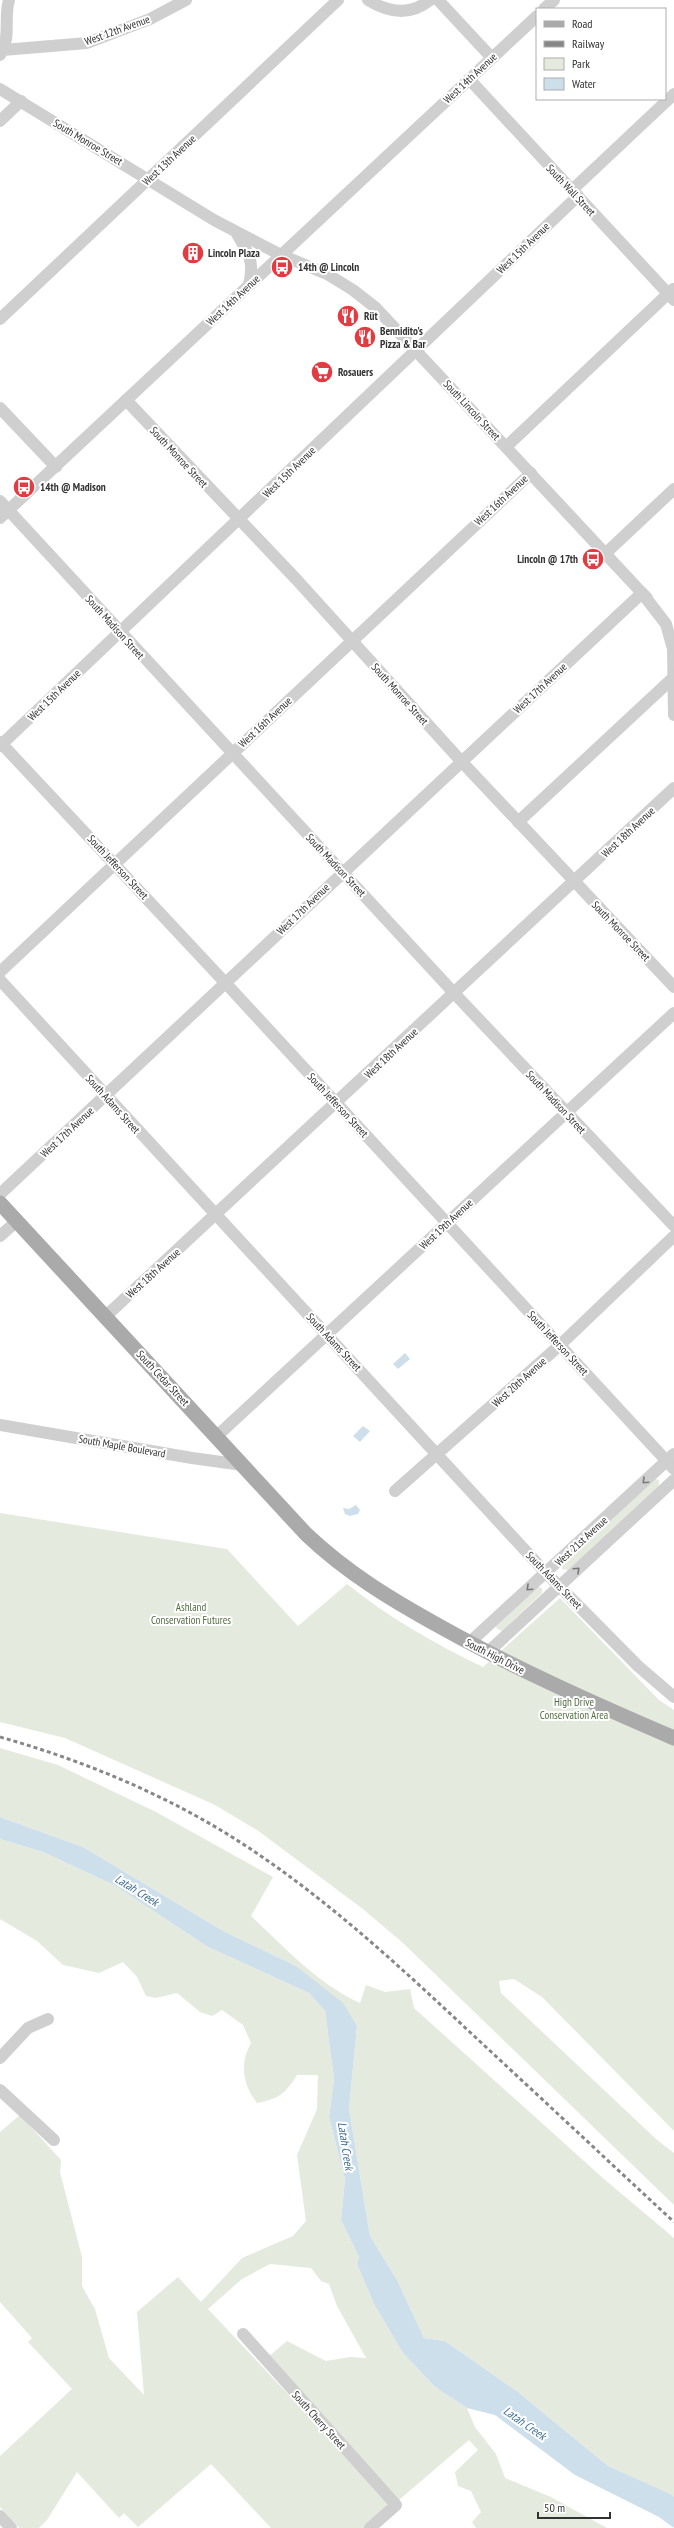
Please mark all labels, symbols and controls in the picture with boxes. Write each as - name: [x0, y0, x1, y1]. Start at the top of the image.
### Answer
- legend: [536, 8, 666, 100]
- street label: West 12th Avenue: [83, 12, 152, 48]
- text: Road: [572, 16, 592, 31]
- text: Railway: [572, 36, 605, 51]
- street label: West 14th Avenue: [440, 49, 500, 106]
- text: Park: [572, 56, 590, 71]
- text: Water: [572, 76, 597, 91]
- street label: South Monroe Street: [51, 116, 125, 168]
- street label: West 13th Avenue: [139, 131, 199, 188]
- street label: South Wall Street: [543, 161, 599, 219]
- street label: West 15th Avenue: [494, 219, 553, 277]
- building icon: Lincoln Plaza: [180, 240, 206, 266]
- place label: Lincoln Plaza: [208, 246, 260, 260]
- bus stop icon: 14th @ Lincoln: [269, 254, 295, 280]
- place label: 14th @ Lincoln: [298, 260, 359, 274]
- street label: West 14th Avenue: [203, 271, 263, 328]
- restaurant icon: Rüt: [335, 303, 361, 329]
- place label: Rüt: [364, 309, 378, 323]
- restaurant icon: Bennidito's Pizza & Bar: [352, 324, 378, 350]
- place label: Bennidito's Pizza & Bar: [380, 324, 426, 351]
- supermarket icon: Rosauers: [309, 359, 335, 385]
- place label: Rosauers: [338, 365, 373, 379]
- street label: South Lincoln Street: [441, 377, 503, 443]
- street label: South Monroe Street: [147, 424, 211, 490]
- street label: West 15th Avenue: [260, 443, 319, 501]
- street label: West 16th Avenue: [471, 471, 531, 528]
- bus stop icon: 14th @ Madison: [11, 474, 37, 500]
- place label: 14th @ Madison: [40, 480, 106, 494]
- bus stop icon: Lincoln @ 17th: [580, 546, 606, 572]
- place label: Lincoln @ 17th: [517, 552, 578, 566]
- street label: South Madison Street: [83, 592, 147, 662]
- street label: West 17th Avenue: [510, 659, 570, 716]
- street label: South Monroe Street: [369, 660, 431, 728]
- street label: West 15th Avenue: [25, 666, 84, 724]
- street label: West 16th Avenue: [235, 693, 295, 750]
- street label: West 18th Avenue: [598, 803, 658, 860]
- street label: South Madison Street: [303, 830, 369, 900]
- street label: South Jefferson Street: [85, 832, 151, 902]
- street label: West 17th Avenue: [274, 880, 333, 938]
- street label: South Monroe Street: [589, 898, 653, 964]
- street label: West 18th Avenue: [361, 1024, 421, 1081]
- street label: South Madison Street: [523, 1067, 589, 1137]
- street label: South Jefferson Street: [305, 1070, 371, 1140]
- street label: South Adams Street: [83, 1072, 143, 1136]
- street label: West 17th Avenue: [37, 1103, 97, 1160]
- street label: West 19th Avenue: [416, 1195, 476, 1252]
- street label: West 18th Avenue: [123, 1245, 183, 1301]
- street label: South Jefferson Street: [525, 1308, 591, 1378]
- street label: South Adams Street: [303, 1310, 365, 1374]
- street label: South Cedar Street: [134, 1347, 192, 1409]
- street label: West 20th Avenue: [489, 1354, 549, 1410]
- street label: South Maple Boulevard: [77, 1431, 167, 1461]
- one-way arrow: [643, 1476, 650, 1483]
- street label: West 21st Avenue: [552, 1513, 611, 1569]
- street label: South Adams Street: [523, 1548, 585, 1612]
- one-way arrow: [573, 1568, 580, 1575]
- one-way arrow: [526, 1583, 534, 1591]
- park label: Ashland Conservation Futures: [151, 1600, 231, 1627]
- street label: South High Drive: [463, 1635, 527, 1677]
- park label: High Drive Conservation Area: [540, 1695, 608, 1722]
- water label: Latah Creek: [112, 1871, 163, 1910]
- water label: Latah Creek: [335, 2121, 357, 2173]
- street label: South Cherry Street: [289, 2388, 349, 2452]
- water label: Latah Creek: [501, 2403, 550, 2444]
- scale bar: [538, 2494, 610, 2520]
- text: 50 m: [544, 2500, 565, 2515]

